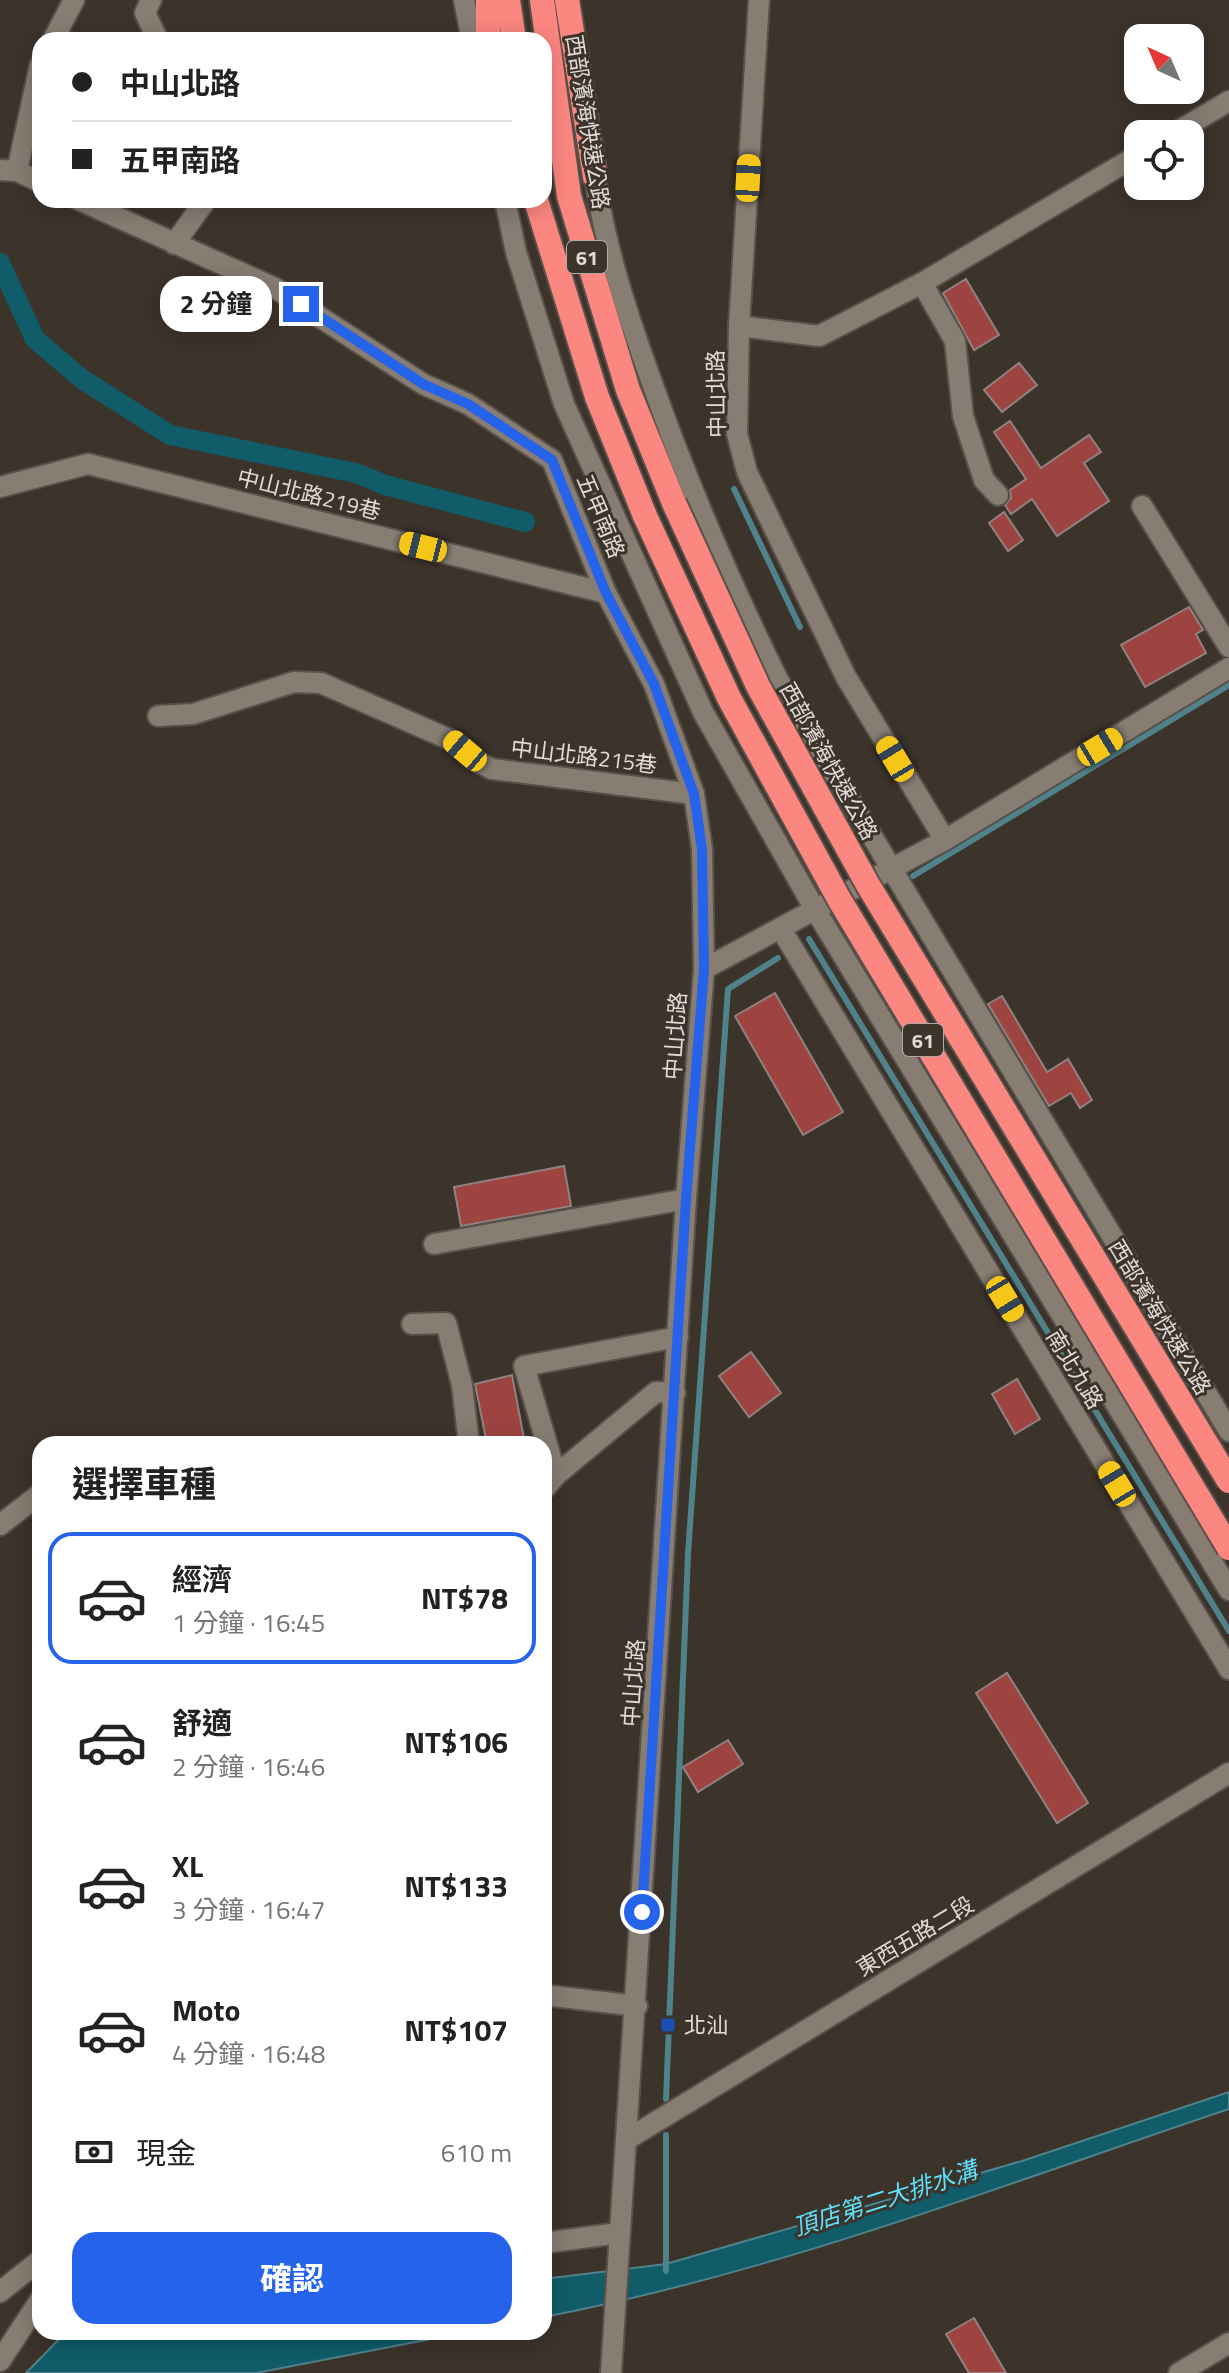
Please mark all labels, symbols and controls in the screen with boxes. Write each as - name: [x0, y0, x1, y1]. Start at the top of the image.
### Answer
- north arrow: [1124, 24, 1204, 104]
- map controls: [1124, 24, 1204, 200]
- street label: 西部濱海快速公路: [557, 32, 619, 212]
- text: 中山北路: [120, 60, 240, 106]
- button: locate: [1124, 120, 1204, 200]
- text: 五甲南路: [120, 137, 240, 183]
- car: [735, 153, 761, 203]
- road number: 61: [567, 241, 607, 273]
- callout: 2 分鐘: [161, 276, 273, 332]
- text: 2 分鐘: [180, 284, 252, 323]
- route end: [283, 286, 319, 322]
- street label: 中山北路: [698, 350, 734, 438]
- street label: 中山北路219巷: [234, 460, 384, 528]
- street label: 五甲南路: [568, 469, 634, 563]
- car: [397, 530, 449, 564]
- street label: 西部濱海快速公路: [771, 676, 887, 846]
- car: [1073, 724, 1127, 770]
- car: [439, 726, 491, 776]
- street label: 中山北路215巷: [509, 730, 659, 782]
- car: [872, 732, 918, 786]
- street label: 中山北路: [655, 991, 695, 1081]
- road number: 61: [903, 1024, 943, 1056]
- street label: 西部濱海快速公路: [1100, 1233, 1220, 1401]
- car: [982, 1272, 1028, 1326]
- street label: 南北九路: [1038, 1323, 1112, 1415]
- text: 選擇車種: [72, 1456, 216, 1511]
- car: [1094, 1457, 1140, 1511]
- text: 經濟: [172, 1556, 232, 1602]
- icon: car: [76, 1562, 148, 1634]
- text: NT$78: [421, 1575, 508, 1621]
- text: 1 分鐘 · 16:45: [172, 1603, 325, 1642]
- street label: 中山北路: [613, 1638, 653, 1728]
- text: 舒適: [172, 1700, 232, 1746]
- icon: car: [76, 1706, 148, 1778]
- text: NT$106: [404, 1719, 508, 1765]
- text: 2 分鐘 · 16:46: [172, 1747, 325, 1786]
- text: XL: [172, 1843, 203, 1889]
- icon: car: [76, 1850, 148, 1922]
- text: NT$133: [404, 1863, 508, 1909]
- street label: 東西五路二段: [850, 1887, 980, 1985]
- text: 3 分鐘 · 16:47: [172, 1890, 325, 1929]
- route start: [624, 1894, 660, 1930]
- text: Moto: [172, 1987, 240, 2033]
- icon: car: [76, 1994, 148, 2066]
- text: NT$107: [404, 2007, 508, 2053]
- place label: 北汕: [684, 2008, 728, 2042]
- marker: 北汕: [659, 2016, 677, 2034]
- text: 4 分鐘 · 16:48: [172, 2034, 325, 2073]
- icon: cash: [72, 2130, 116, 2174]
- text: 現金: [136, 2130, 196, 2176]
- text: 610 m: [441, 2133, 512, 2172]
- water label: 頂店第二大排水溝: [788, 2150, 985, 2245]
- button: 確認: [72, 2232, 512, 2324]

